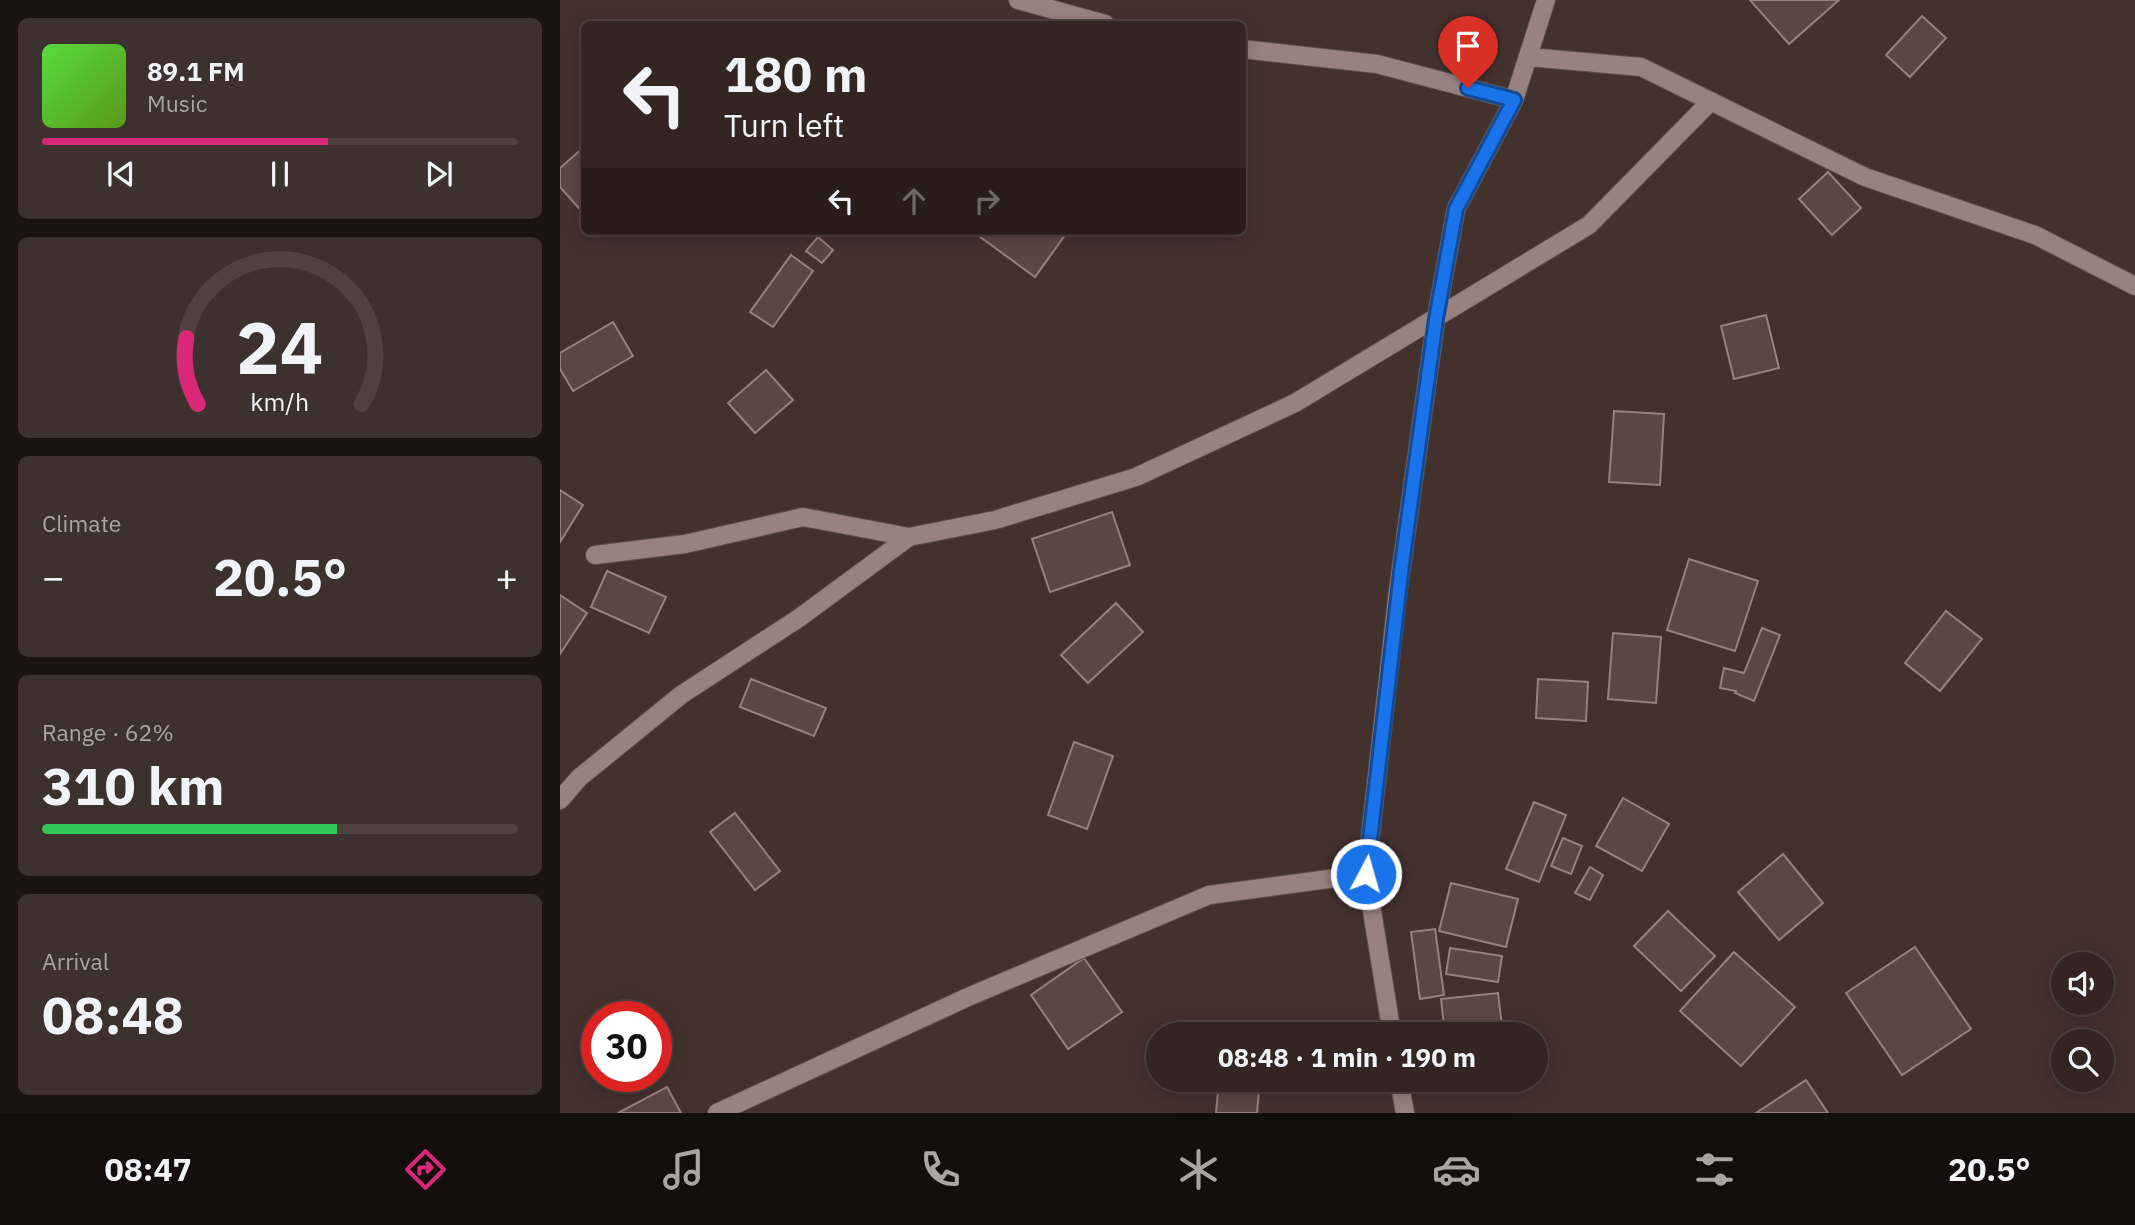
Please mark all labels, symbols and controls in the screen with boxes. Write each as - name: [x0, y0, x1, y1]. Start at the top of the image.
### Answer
- pin: [1438, 16, 1498, 88]
- icon: arrive: [1449, 27, 1487, 65]
- text: 180 m: [724, 42, 868, 105]
- icon: left: [609, 49, 700, 140]
- text: 89.1 FM: [147, 54, 245, 88]
- text: Music: [147, 88, 207, 118]
- text: Turn left: [724, 104, 844, 146]
- icon: previous: [102, 155, 140, 193]
- icon: pause: [261, 155, 299, 193]
- icon: next: [420, 155, 458, 193]
- icon: left: [822, 182, 860, 220]
- icon: ahead: [895, 182, 933, 220]
- icon: right: [968, 182, 1006, 220]
- text: 24: [236, 299, 324, 394]
- text: km/h: [251, 384, 309, 417]
- text: Climate: [42, 508, 121, 538]
- text: 20.5°: [213, 543, 347, 610]
- text: −: [42, 552, 65, 601]
- text: +: [495, 552, 518, 601]
- text: Range · 62%: [42, 717, 174, 747]
- text: 310 km: [42, 752, 224, 819]
- position arrow: [1329, 837, 1403, 911]
- text: Arrival: [42, 946, 109, 976]
- map controls: [2051, 952, 2114, 1092]
- button: sound: [2051, 952, 2114, 1015]
- text: 08:48: [42, 981, 184, 1048]
- speed limit sign: 30: [581, 1001, 672, 1092]
- button: search: [2051, 1029, 2114, 1092]
- text: 08:48 · 1 min · 190 m: [1218, 1040, 1476, 1074]
- icon: directions: [401, 1145, 450, 1194]
- icon: music: [659, 1145, 708, 1194]
- icon: phone: [916, 1145, 965, 1194]
- icon: climate: [1174, 1145, 1223, 1194]
- icon: car: [1432, 1145, 1481, 1194]
- icon: filters: [1690, 1145, 1739, 1194]
- text: 08:47: [104, 1148, 192, 1190]
- text: 20.5°: [1948, 1148, 2031, 1190]

